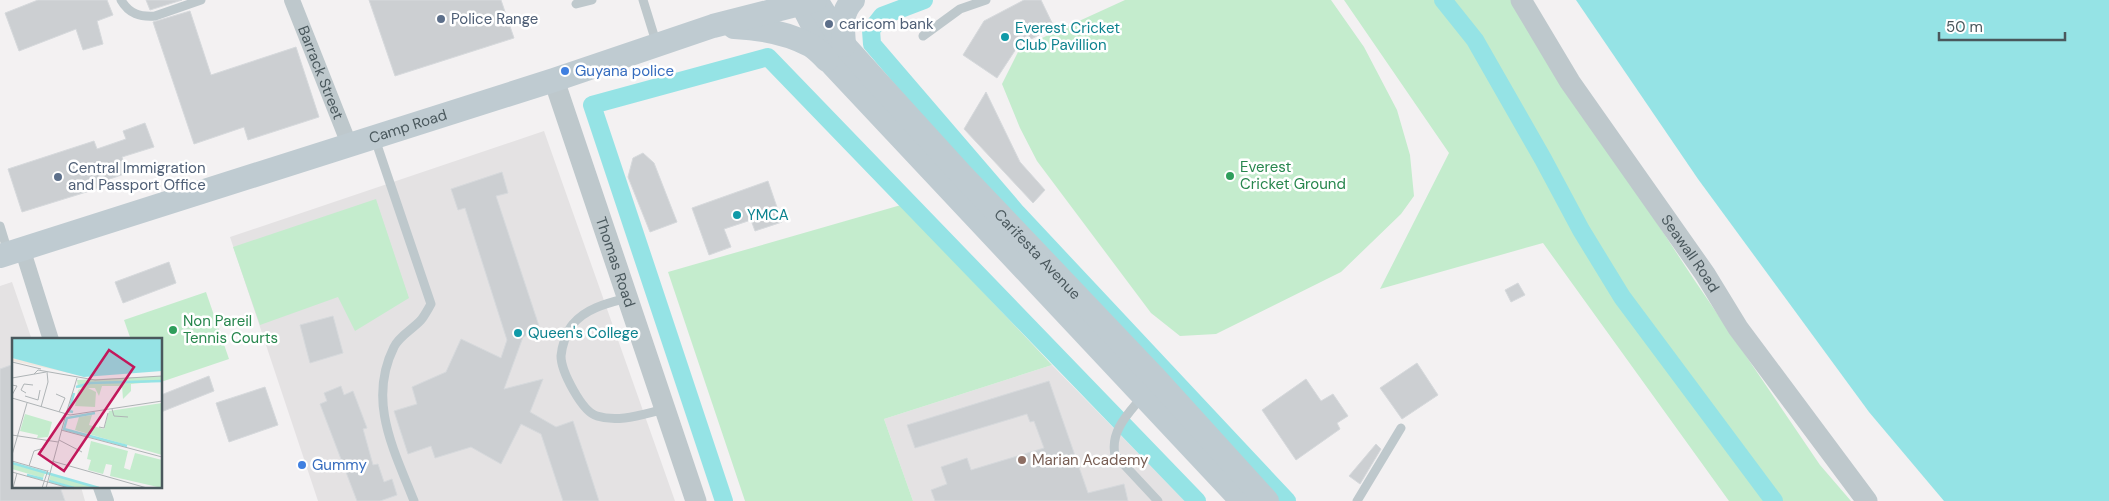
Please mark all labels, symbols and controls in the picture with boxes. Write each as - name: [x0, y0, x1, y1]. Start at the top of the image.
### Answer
- place label: Police Range: [451, 9, 538, 29]
- scale bar: [1939, 10, 2065, 42]
- marker: Police Range: [435, 13, 447, 25]
- place label: caricom bank: [839, 14, 934, 34]
- text: 50 m: [1946, 17, 1983, 37]
- marker: caricom bank: [823, 18, 835, 30]
- place label: Everest Cricket Club Pavillion: [1015, 18, 1120, 55]
- street label: Barrack Street: [293, 23, 348, 122]
- marker: Everest Cricket Club Pavillion: [999, 31, 1011, 43]
- place label: Guyana police: [575, 61, 674, 81]
- marker: Guyana police: [559, 65, 571, 77]
- street label: Camp Road: [366, 105, 449, 148]
- place label: Everest Cricket Ground: [1240, 157, 1346, 194]
- place label: Central Immigration and Passport Office: [68, 158, 206, 195]
- marker: Everest Cricket Ground: [1224, 170, 1236, 182]
- marker: Central Immigration and Passport Office: [52, 171, 64, 183]
- place label: YMCA: [747, 205, 789, 225]
- street label: Carifesta Avenue: [990, 205, 1085, 304]
- marker: YMCA: [731, 209, 743, 221]
- street label: Seawall Road: [1656, 211, 1724, 296]
- street label: Thomas Road: [591, 214, 640, 310]
- place label: Non Pareil Tennis Courts: [183, 311, 278, 348]
- place label: Queen's College: [528, 323, 638, 343]
- marker: Non Pareil Tennis Courts: [167, 324, 179, 336]
- marker: Queen's College: [512, 327, 524, 339]
- inset map: [12, 338, 162, 488]
- place label: Marian Academy: [1032, 450, 1149, 470]
- marker: Marian Academy: [1016, 454, 1028, 466]
- place label: Gummy: [312, 455, 367, 475]
- marker: Gummy: [296, 459, 308, 471]

